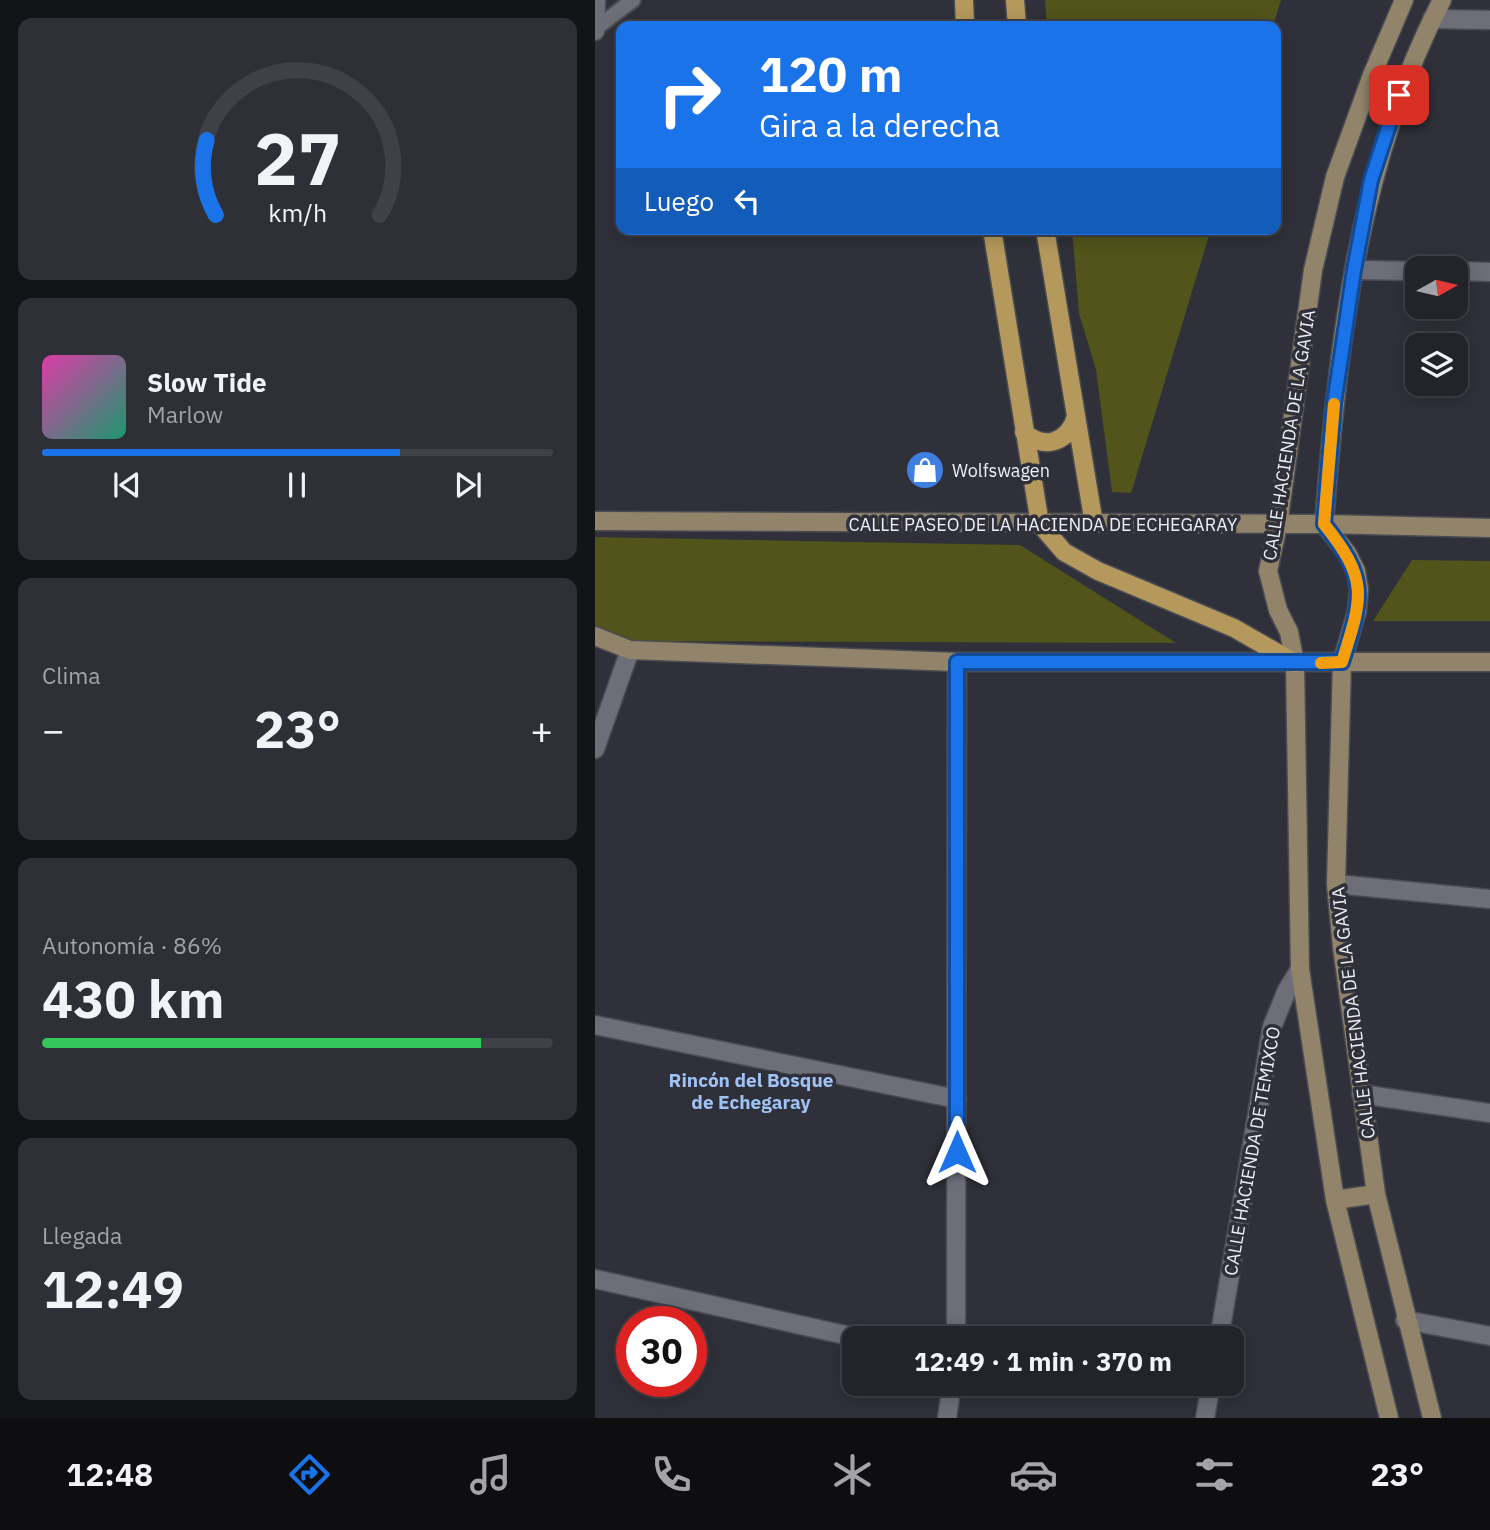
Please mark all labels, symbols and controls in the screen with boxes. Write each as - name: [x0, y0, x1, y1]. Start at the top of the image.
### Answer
- text: 120 m: [759, 42, 903, 105]
- icon: right: [644, 49, 735, 140]
- pin: [1369, 65, 1429, 125]
- icon: arrive: [1380, 76, 1418, 114]
- text: Gira a la derecha: [759, 104, 1000, 146]
- text: 27: [254, 110, 341, 205]
- icon: left: [728, 182, 766, 220]
- text: Luego: [644, 184, 714, 218]
- text: km/h: [268, 196, 327, 229]
- north arrow: [1405, 256, 1468, 318]
- map controls: [1405, 256, 1468, 396]
- street label: CALLE HACIENDA DE LA GAVIA: [1258, 307, 1320, 562]
- button: layers: [1405, 333, 1468, 396]
- text: Slow Tide: [147, 365, 267, 399]
- text: Marlow: [147, 399, 223, 429]
- shop icon: Wolfswagen: [904, 449, 946, 491]
- place label: Wolfswagen: [952, 459, 1050, 482]
- icon: previous: [108, 466, 146, 504]
- icon: pause: [278, 466, 316, 504]
- icon: next: [449, 466, 487, 504]
- street label: CALLE PASEO DE LA HACIENDA DE ECHEGARAY: [849, 513, 1238, 536]
- text: Clima: [42, 660, 101, 690]
- text: 23°: [254, 695, 341, 762]
- text: −: [42, 705, 65, 754]
- text: +: [530, 705, 553, 754]
- street label: CALLE HACIENDA DE LA GAVIA: [1326, 885, 1380, 1140]
- text: Autonomía · 86%: [42, 930, 222, 960]
- text: 430 km: [42, 965, 224, 1032]
- street label: CALLE HACIENDA DE TEMIXCO: [1219, 1025, 1285, 1277]
- district label: Rincón del Bosque de Echegaray: [669, 1068, 833, 1114]
- position arrow: [920, 1115, 994, 1189]
- text: Llegada: [42, 1220, 122, 1250]
- text: 12:49: [42, 1255, 184, 1322]
- speed limit sign: 30: [616, 1306, 707, 1397]
- text: 12:49 · 1 min · 370 m: [914, 1344, 1172, 1378]
- icon: directions: [285, 1450, 334, 1499]
- icon: music: [466, 1450, 515, 1499]
- icon: phone: [647, 1450, 696, 1499]
- icon: climate: [828, 1450, 877, 1499]
- icon: car: [1009, 1450, 1058, 1499]
- icon: filters: [1190, 1450, 1239, 1499]
- text: 12:48: [66, 1453, 153, 1495]
- text: 23°: [1371, 1453, 1424, 1495]

